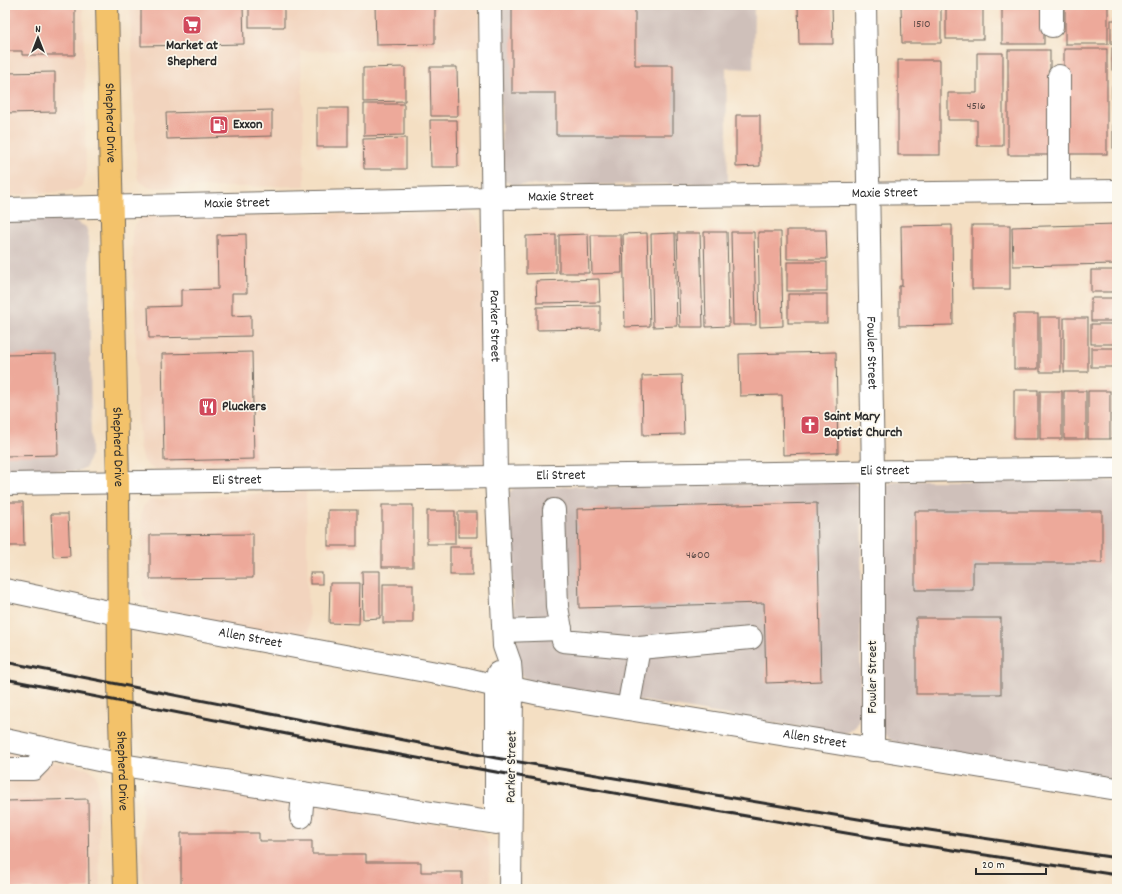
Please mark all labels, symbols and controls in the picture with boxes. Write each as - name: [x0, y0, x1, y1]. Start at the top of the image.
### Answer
- supermarket icon: Market at Shepherd: [181, 14, 203, 36]
- house number: 1510: [913, 16, 931, 33]
- north arrow: [18, 18, 58, 58]
- text: N: [35, 22, 41, 38]
- place label: Market at Shepherd: [166, 36, 219, 72]
- street label: Shepherd Drive: [99, 83, 121, 163]
- house number: 4516: [966, 98, 986, 115]
- fuel station icon: Exxon: [208, 114, 230, 136]
- place label: Exxon: [233, 115, 263, 135]
- street label: Maxie Street: [852, 183, 918, 204]
- street label: Maxie Street: [528, 187, 594, 208]
- street label: Maxie Street: [204, 193, 270, 215]
- street label: Parker Street: [484, 290, 505, 362]
- street label: Fowler Street: [860, 316, 882, 390]
- restaurant icon: Pluckers: [197, 396, 219, 418]
- place label: Pluckers: [222, 397, 266, 417]
- street label: Shepherd Drive: [106, 407, 128, 487]
- place label: Saint Mary Baptist Church: [824, 407, 903, 443]
- church icon: Saint Mary Baptist Church: [799, 414, 821, 436]
- street label: Eli Street: [860, 461, 910, 482]
- street label: Eli Street: [536, 466, 586, 486]
- street label: Eli Street: [212, 470, 262, 491]
- house number: 4600: [686, 547, 710, 564]
- street label: Allen Street: [217, 623, 284, 654]
- street label: Fowler Street: [863, 640, 883, 714]
- street label: Allen Street: [781, 724, 848, 755]
- street label: Shepherd Drive: [110, 731, 133, 811]
- street label: Parker Street: [501, 731, 523, 803]
- scale bar: [976, 850, 1046, 876]
- text: 20 m: [982, 857, 1005, 874]

